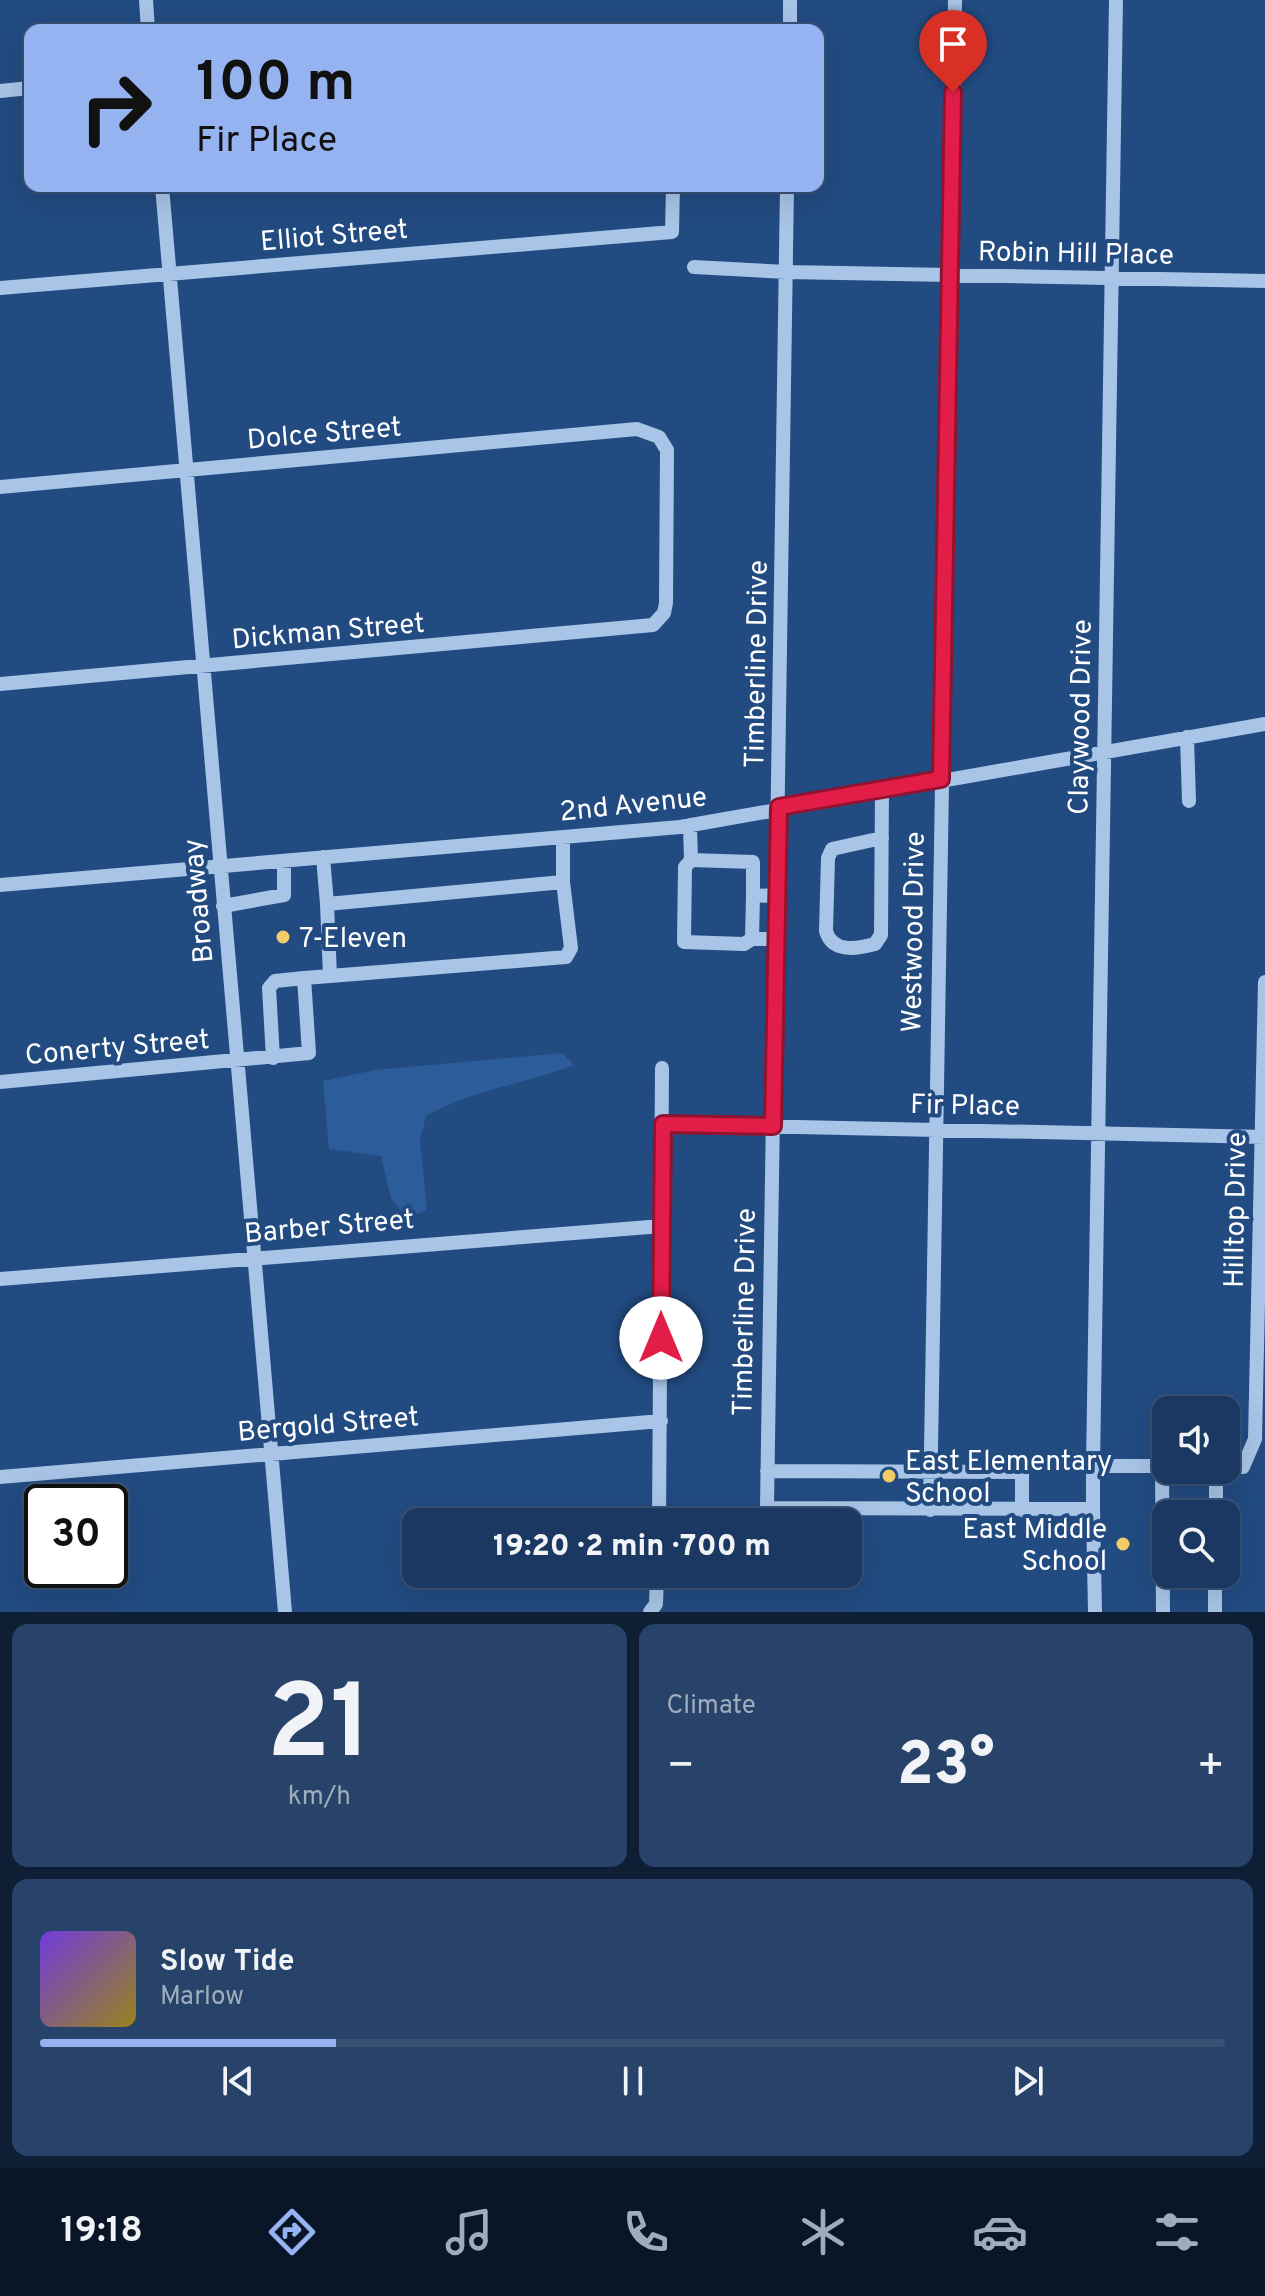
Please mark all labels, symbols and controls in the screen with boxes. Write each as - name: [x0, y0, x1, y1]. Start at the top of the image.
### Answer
- pin: [919, 10, 987, 92]
- icon: arrive: [931, 22, 975, 66]
- text: 100 m: [196, 50, 355, 120]
- icon: right: [64, 56, 168, 160]
- text: Fir Place: [196, 119, 337, 165]
- street label: Elliot Street: [259, 213, 410, 261]
- street label: Robin Hill Place: [978, 235, 1174, 275]
- street label: Dolce Street: [246, 410, 403, 460]
- street label: Timberline Drive: [738, 560, 778, 768]
- street label: Dickman Street: [230, 607, 426, 659]
- street label: Claywood Drive: [1062, 619, 1102, 815]
- street label: 2nd Avenue: [558, 780, 709, 832]
- street label: Westwood Drive: [895, 831, 935, 1033]
- street label: Broadway: [177, 837, 223, 964]
- place label: 7-Eleven: [299, 922, 407, 958]
- marker: 7-Eleven: [274, 928, 292, 946]
- street label: Conerty Street: [23, 1023, 211, 1075]
- street label: Fir Place: [910, 1088, 1020, 1126]
- street label: Hilltop Drive: [1218, 1132, 1256, 1288]
- street label: Barber Street: [243, 1203, 416, 1253]
- street label: Timberline Drive: [726, 1208, 766, 1416]
- position arrow: [619, 1296, 703, 1380]
- map controls: [1152, 1396, 1240, 1588]
- button: sound: [1152, 1396, 1240, 1484]
- street label: Bergold Street: [236, 1400, 421, 1452]
- place label: East Elementary School: [905, 1445, 1112, 1513]
- marker: East Elementary School: [880, 1467, 898, 1485]
- speed limit sign: 30: [24, 1484, 128, 1588]
- button: search: [1152, 1500, 1240, 1588]
- place label: East Middle School: [962, 1513, 1107, 1581]
- text: 19:20 · 2 min · 700 m: [493, 1529, 771, 1566]
- marker: East Middle School: [1114, 1535, 1132, 1553]
- text: 21: [267, 1663, 372, 1795]
- text: Climate: [667, 1690, 756, 1723]
- text: 23°: [897, 1730, 995, 1806]
- text: −: [667, 1740, 695, 1796]
- text: +: [1197, 1740, 1225, 1796]
- text: km/h: [288, 1781, 351, 1814]
- text: Slow Tide: [160, 1944, 294, 1981]
- text: Marlow: [160, 1981, 244, 2014]
- icon: previous: [216, 2059, 260, 2103]
- icon: pause: [611, 2059, 655, 2103]
- icon: next: [1006, 2059, 1050, 2103]
- icon: directions: [264, 2204, 320, 2260]
- icon: music: [441, 2204, 497, 2260]
- icon: phone: [618, 2204, 674, 2260]
- icon: climate: [795, 2204, 851, 2260]
- icon: car: [972, 2204, 1028, 2260]
- icon: filters: [1149, 2204, 1205, 2260]
- text: 19:18: [60, 2209, 143, 2255]

